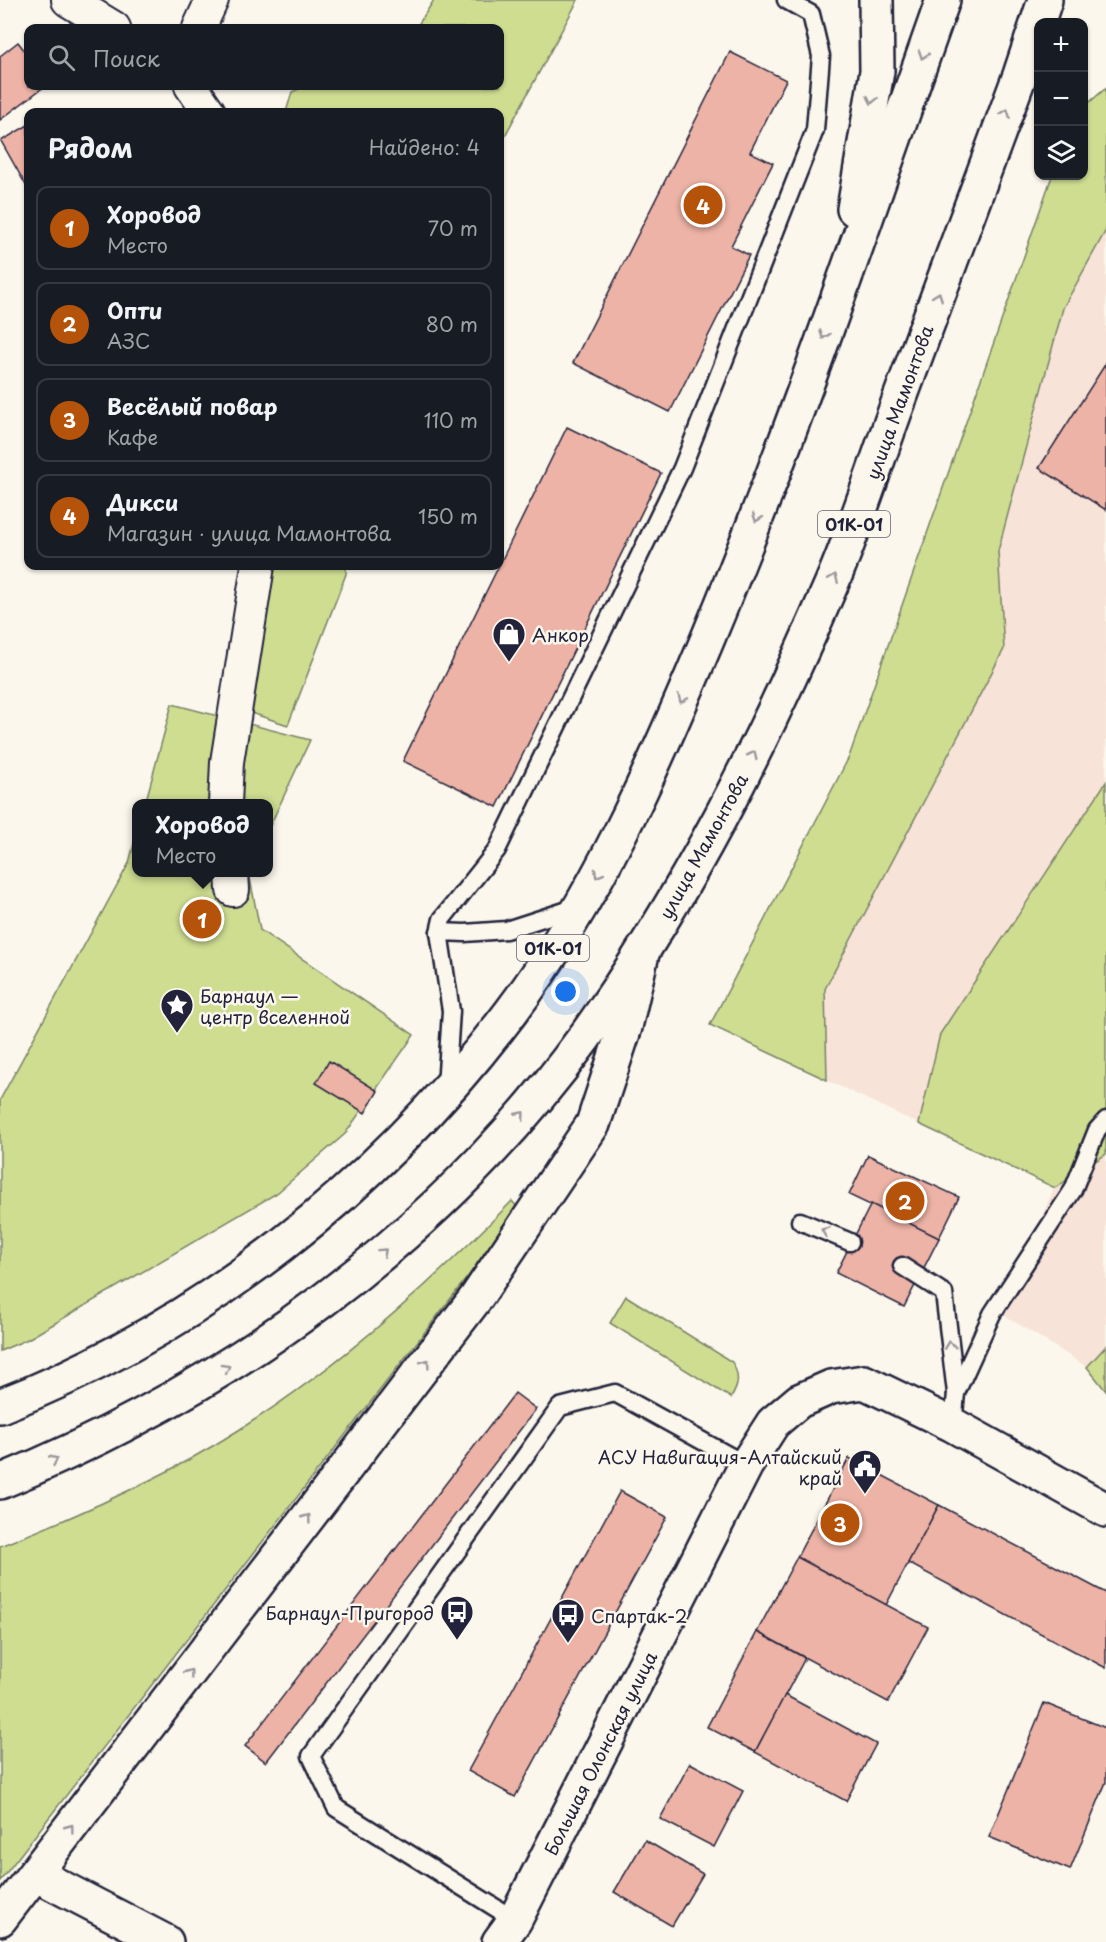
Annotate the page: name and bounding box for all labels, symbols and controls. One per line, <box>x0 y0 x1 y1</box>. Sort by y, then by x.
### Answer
map controls <box>1034 18 1088 180</box>
button: + <box>1034 18 1088 72</box>
search box <box>24 24 504 90</box>
icon: search <box>45 41 78 74</box>
text: Поиск <box>93 41 160 74</box>
one-way arrow <box>918 49 931 60</box>
button: − <box>1034 72 1088 126</box>
one-way arrow <box>866 95 879 105</box>
one-way arrow <box>999 109 1011 120</box>
button: layers <box>1034 126 1088 180</box>
text: Рядом <box>48 128 133 167</box>
text: Найдено: 4 <box>369 132 480 162</box>
pin: 4 <box>684 182 722 228</box>
text: Хоровод <box>107 197 201 230</box>
text: 1 <box>65 213 74 243</box>
text: 70 m <box>428 213 478 243</box>
text: Место <box>107 230 168 260</box>
one-way arrow <box>931 291 943 302</box>
text: Опти <box>107 293 163 326</box>
text: 2 <box>62 309 77 339</box>
text: 80 m <box>426 309 478 339</box>
street label: улица Мамонтова <box>859 320 940 483</box>
text: АЗС <box>107 326 150 356</box>
one-way arrow <box>818 329 831 340</box>
text: Весёлый повар <box>107 389 278 422</box>
text: 3 <box>63 405 76 435</box>
text: 110 m <box>424 405 478 435</box>
text: Кафе <box>107 422 158 452</box>
text: Дикси <box>107 485 178 518</box>
text: 4 <box>63 501 76 531</box>
text: 150 m <box>418 501 478 531</box>
road number: 01К-01 <box>818 511 890 537</box>
one-way arrow <box>752 512 764 523</box>
text: Магазин · улица Мамонтова <box>107 518 391 548</box>
one-way arrow <box>827 573 839 584</box>
shop icon: Анкор <box>491 616 527 663</box>
place label: Анкор <box>532 621 589 648</box>
one-way arrow <box>678 692 690 703</box>
one-way arrow <box>746 750 757 761</box>
street label: улица Мамонтова <box>652 768 755 924</box>
popup <box>132 799 273 877</box>
text: Хоровод <box>156 807 249 840</box>
text: Место <box>156 840 216 870</box>
one-way arrow <box>594 868 605 878</box>
pin: 1 <box>182 896 222 942</box>
road number: 01К-01 <box>517 935 589 961</box>
your location <box>551 977 580 1006</box>
place label: Барнаул — центр вселенной <box>200 982 350 1030</box>
place icon: Барнаул — центр вселенной <box>159 987 195 1034</box>
one-way arrow <box>514 1111 525 1122</box>
pin: 2 <box>886 1178 924 1224</box>
one-way arrow <box>820 1226 831 1238</box>
one-way arrow <box>376 1248 386 1259</box>
one-way arrow <box>945 1341 957 1350</box>
one-way arrow <box>418 1359 429 1370</box>
one-way arrow <box>220 1364 230 1375</box>
place label: АСУ Навигация-Алтайский край <box>598 1443 842 1491</box>
public building icon: АСУ Навигация-Алтайский край <box>847 1448 883 1495</box>
one-way arrow <box>47 1455 58 1467</box>
pin: 3 <box>820 1500 860 1546</box>
one-way arrow <box>300 1514 311 1525</box>
bus stop icon: Барнаул-Пригород <box>439 1594 475 1641</box>
bus stop icon: Спартак-2 <box>550 1597 586 1644</box>
place label: Барнаул-Пригород <box>266 1599 434 1626</box>
place label: Спартак-2 <box>591 1602 688 1629</box>
street label: Большая Олонская улица <box>537 1646 664 1860</box>
one-way arrow <box>182 1669 193 1680</box>
one-way arrow <box>63 1824 74 1835</box>

